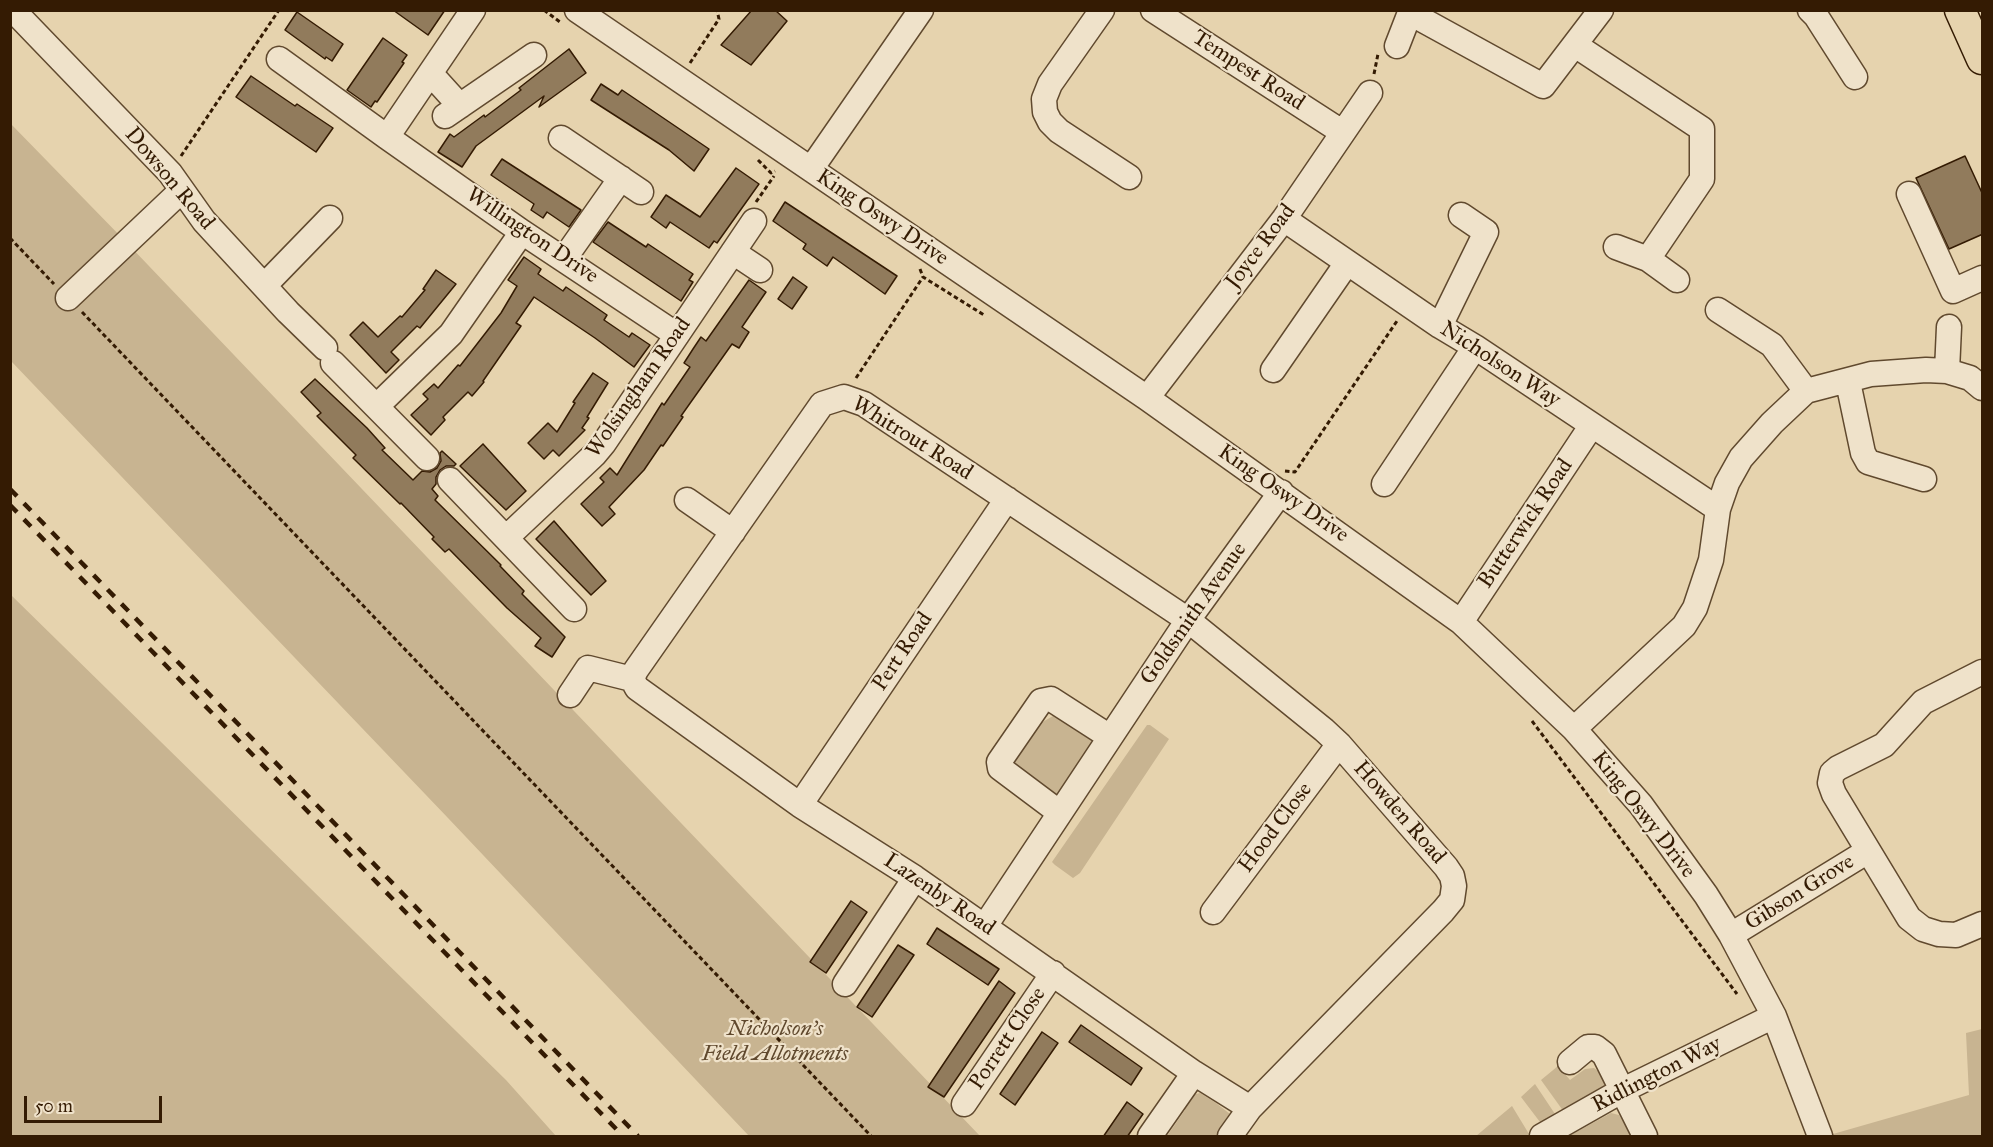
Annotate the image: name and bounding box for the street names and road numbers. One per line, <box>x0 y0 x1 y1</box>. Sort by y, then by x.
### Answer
street label: Tempest Road <box>1187 25 1309 117</box>
street label: Dowson Road <box>118 122 220 236</box>
street label: King Oswy Drive <box>811 164 953 272</box>
street label: Willington Drive <box>461 182 603 290</box>
street label: Joyce Road <box>1220 199 1302 295</box>
street label: Wolsingham Road <box>581 313 697 463</box>
street label: Nicholson Way <box>1435 316 1565 414</box>
street label: Whitrout Road <box>847 391 977 487</box>
street label: King Oswy Drive <box>1212 439 1354 549</box>
street label: Butterwick Road <box>1473 454 1579 594</box>
street label: Goldsmith Avenue <box>1135 538 1253 690</box>
street label: Pert Road <box>867 608 939 696</box>
street label: King Oswy Drive <box>1585 746 1701 884</box>
street label: Howden Road <box>1347 756 1451 870</box>
street label: Hood Close <box>1233 778 1319 878</box>
street label: Lazenby Road <box>878 848 1000 942</box>
street label: Gibson Grove <box>1741 849 1859 937</box>
street label: Porrett Close <box>964 983 1052 1095</box>
street label: Ridlington Way <box>1588 1031 1726 1119</box>

